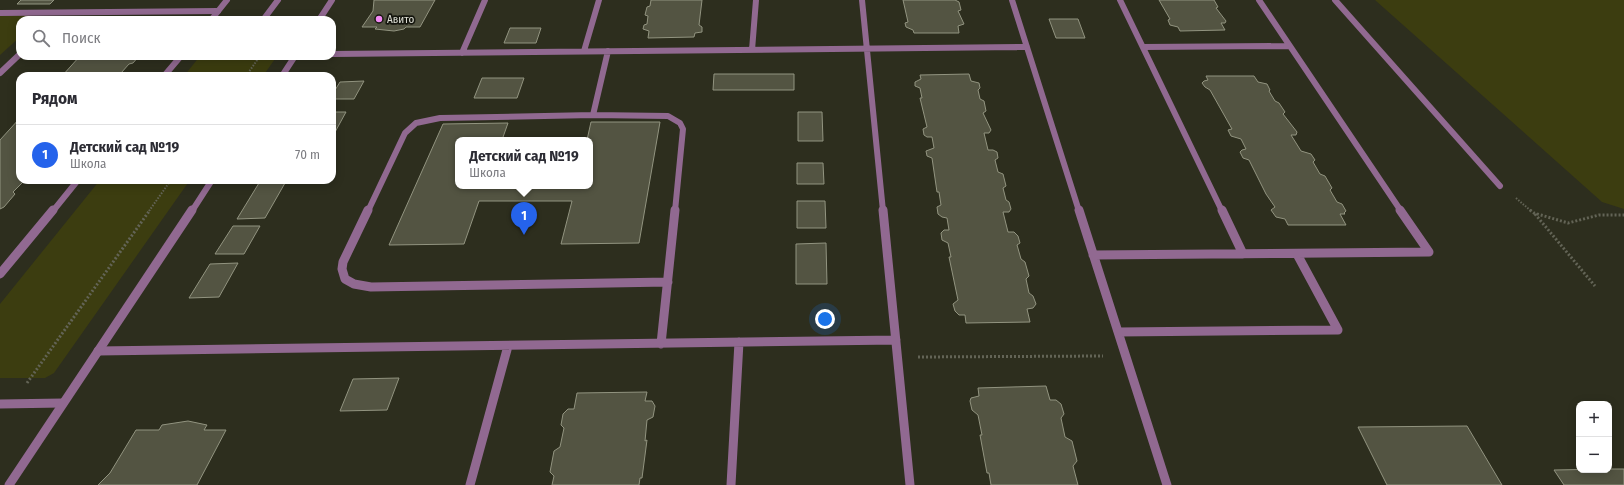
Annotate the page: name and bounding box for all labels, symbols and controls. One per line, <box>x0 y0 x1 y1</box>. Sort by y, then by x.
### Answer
place label: Авито <box>387 13 414 26</box>
marker: Авито <box>374 14 384 24</box>
search box <box>16 16 336 60</box>
icon: search <box>30 27 52 49</box>
text: Поиск <box>62 29 100 47</box>
text: Рядом <box>32 88 77 109</box>
popup <box>455 137 593 189</box>
text: Детский сад №19 <box>70 138 179 156</box>
text: 1 <box>42 147 48 162</box>
text: 70 m <box>295 147 320 162</box>
text: Детский сад №19 <box>469 147 579 165</box>
text: Школа <box>70 156 106 171</box>
text: Школа <box>469 165 506 180</box>
pin: 1 <box>511 202 537 235</box>
your location <box>815 309 835 329</box>
map controls <box>1576 401 1612 473</box>
button: + <box>1576 401 1612 437</box>
button: − <box>1576 437 1612 473</box>

